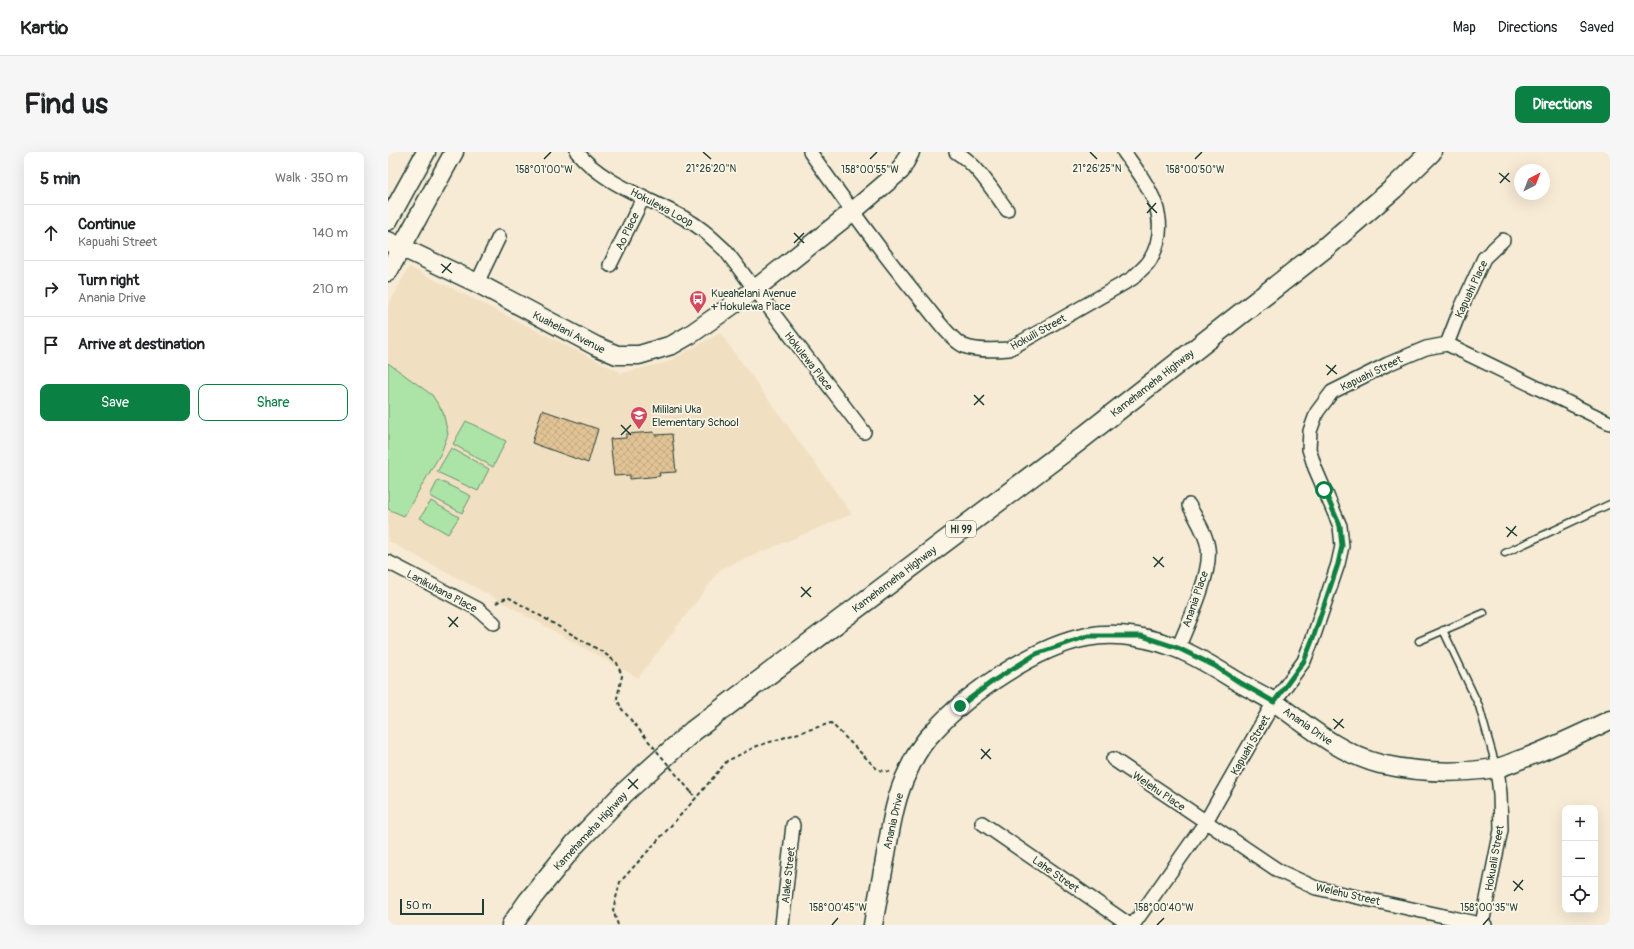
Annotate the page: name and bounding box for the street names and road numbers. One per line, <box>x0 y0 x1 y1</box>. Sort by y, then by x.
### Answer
street label: Hokulewa Loop <box>628 185 695 229</box>
street label: Ao Place <box>613 210 642 252</box>
street label: Kapuahi Place <box>1452 258 1491 320</box>
street label: Kuahelani Avenue <box>530 309 608 357</box>
street label: Hokuili Street <box>1008 312 1069 353</box>
street label: Hokulewa Place <box>782 329 836 394</box>
street label: Kamehameha Highway <box>1108 347 1197 420</box>
street label: Kapuahi Street <box>1338 353 1405 394</box>
road number: HI 99 <box>946 521 976 537</box>
street label: Kamehameha Highway <box>850 543 939 615</box>
street label: Lanikuhana Place <box>404 567 480 616</box>
street label: Anania Place <box>1180 569 1211 629</box>
street label: Anania Drive <box>1281 705 1335 749</box>
street label: Kapuahi Street <box>1228 712 1273 778</box>
street label: Welehu Place <box>1130 769 1188 814</box>
street label: Kamehameha Highway <box>551 789 630 873</box>
street label: Anania Drive <box>881 791 906 851</box>
street label: Hokualii Street <box>1482 823 1507 892</box>
street label: Alake Street <box>779 845 798 904</box>
street label: Lahe Street <box>1030 854 1082 896</box>
street label: Welehu Street <box>1314 881 1382 908</box>

